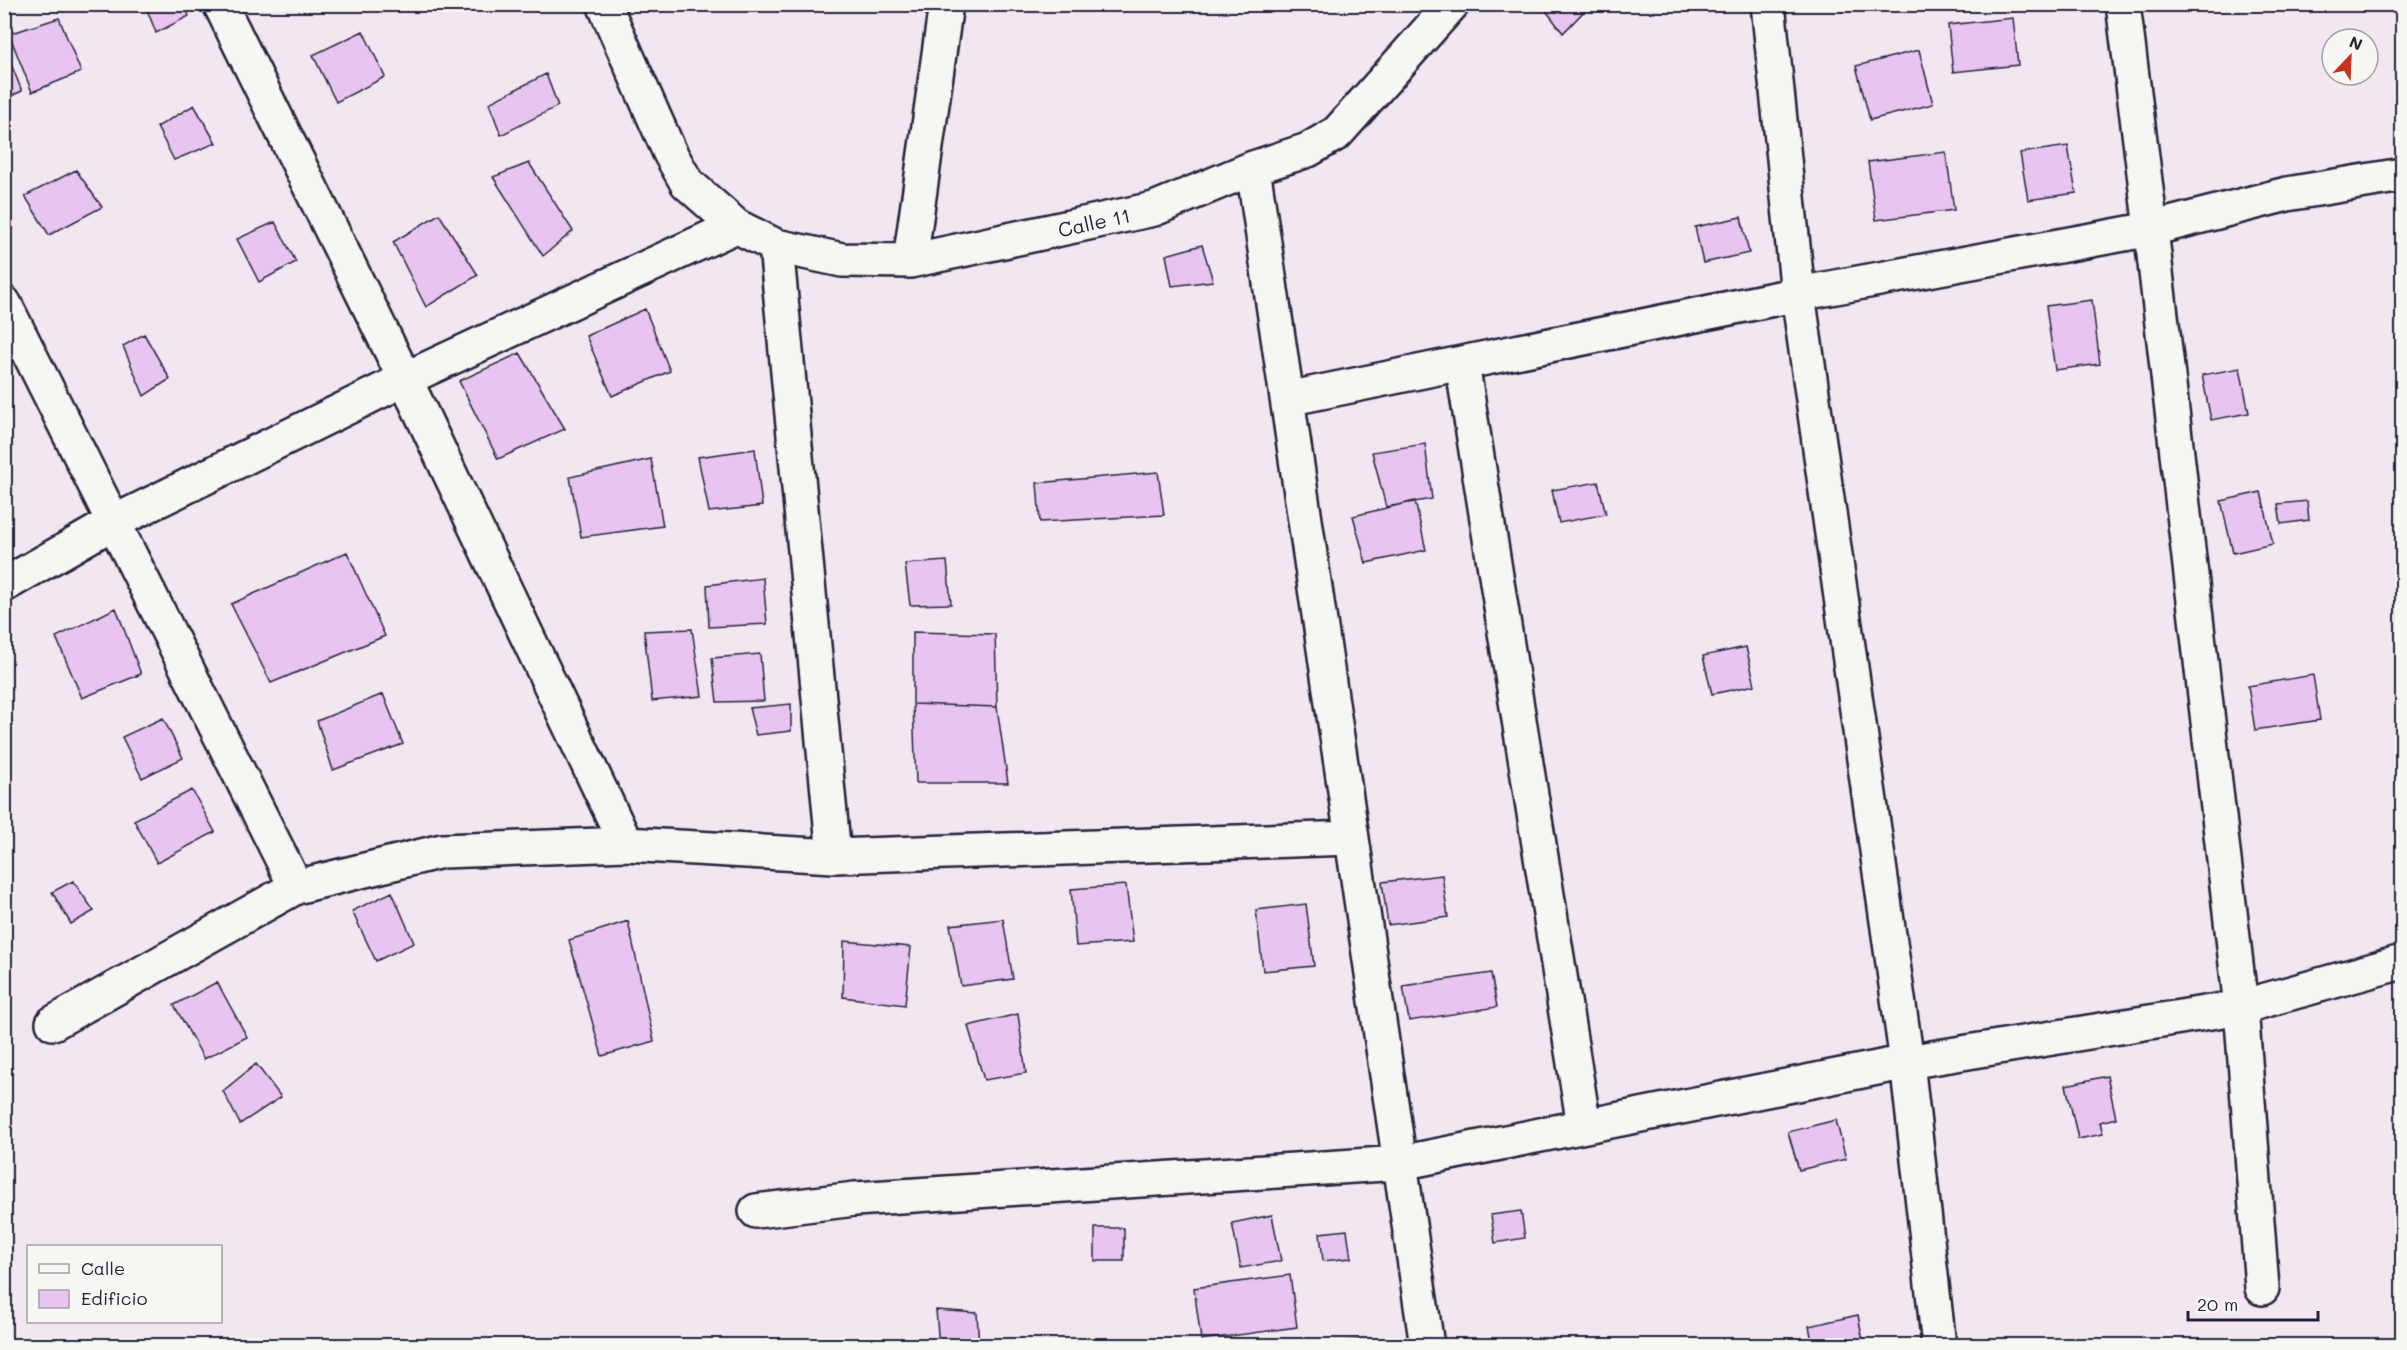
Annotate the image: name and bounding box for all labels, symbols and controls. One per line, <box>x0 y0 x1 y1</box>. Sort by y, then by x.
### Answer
north arrow <box>2320 27 2380 87</box>
text: N <box>2346 31 2366 55</box>
street label: Calle 11 <box>1055 202 1133 242</box>
legend <box>27 1245 222 1323</box>
text: Calle <box>81 1256 125 1280</box>
scale bar <box>2188 1284 2318 1322</box>
text: Edificio <box>81 1286 148 1310</box>
text: 20 m <box>2197 1292 2238 1316</box>

